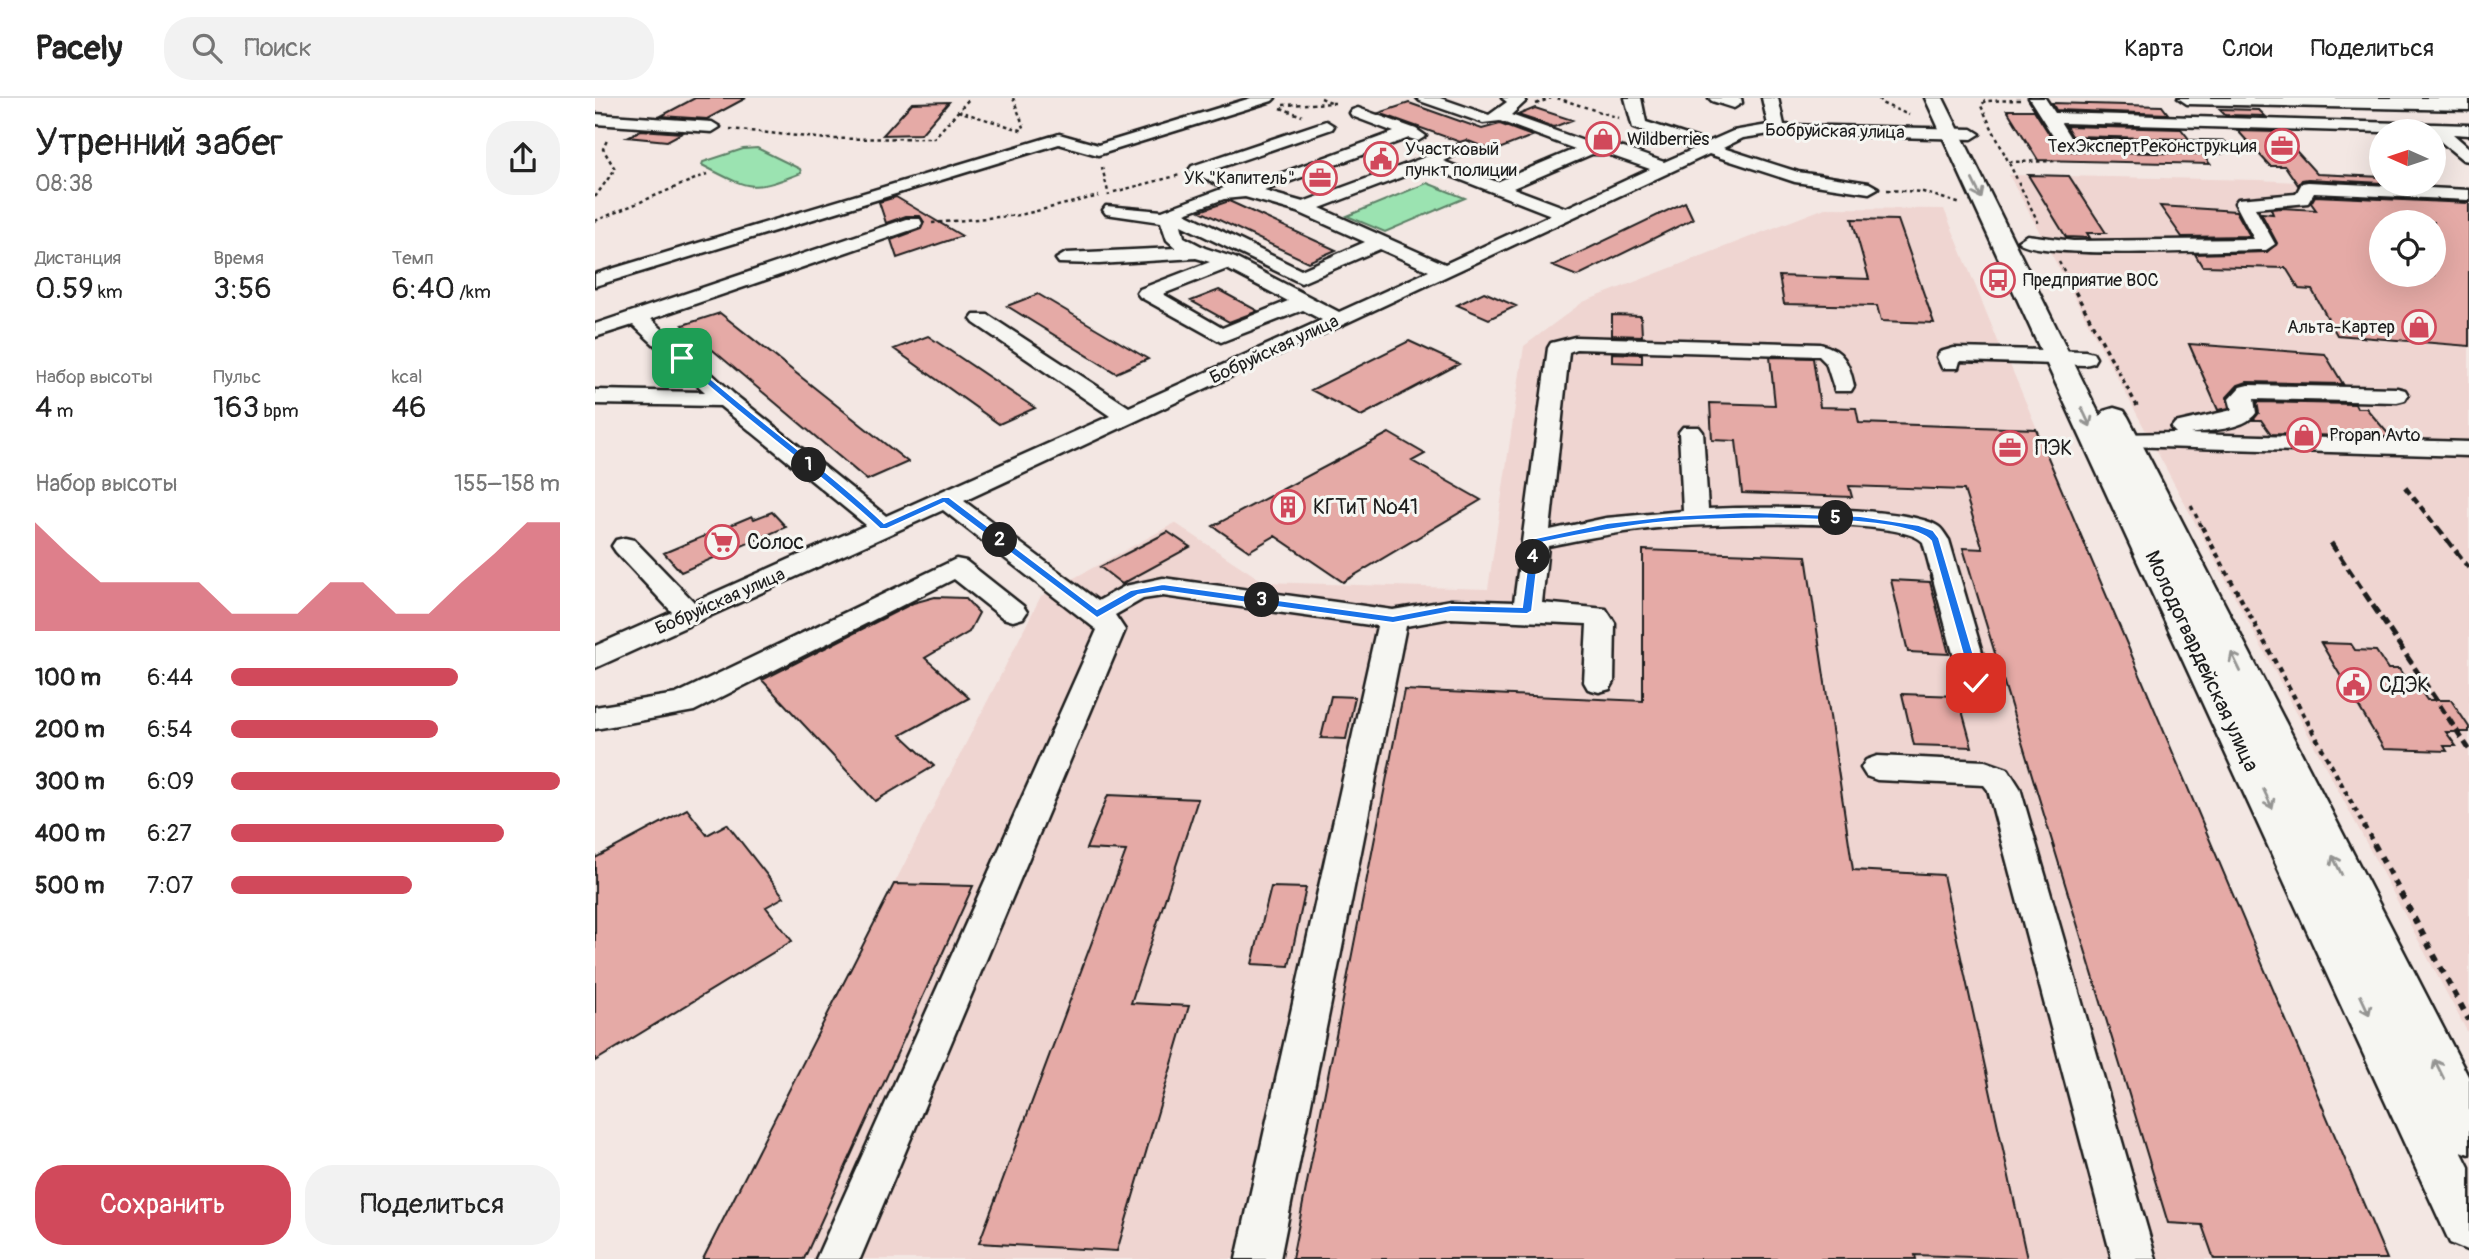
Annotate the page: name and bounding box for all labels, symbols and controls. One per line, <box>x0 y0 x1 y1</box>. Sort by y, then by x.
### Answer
search box <box>164 17 654 80</box>
text: Pacely <box>35 28 122 69</box>
icon: search <box>188 29 226 67</box>
text: Поиск <box>244 32 312 64</box>
text: Карта <box>2124 34 2184 63</box>
text: Слои <box>2222 34 2273 63</box>
text: Поделиться <box>2311 34 2434 63</box>
text: Утренний забег <box>35 119 283 167</box>
street label: Бобруйская улица <box>1765 119 1905 144</box>
north arrow <box>2369 119 2447 196</box>
map controls <box>2369 119 2446 287</box>
shop icon: Wildberries <box>1584 120 1622 158</box>
button: share <box>486 121 560 195</box>
office icon: ТехЭкспертРеконструкция <box>2263 127 2301 165</box>
place label: Wildberries <box>1627 128 1709 151</box>
place label: ТехЭкспертРеконструкция <box>2048 135 2257 158</box>
place label: Участковый пункт полиции <box>1405 138 1517 182</box>
public building icon: Участковый пункт полиции <box>1362 140 1400 178</box>
office icon: УК "Капитель" <box>1301 159 1339 197</box>
place label: УК "Капитель" <box>1184 167 1295 190</box>
text: 08:38 <box>35 169 93 198</box>
one-way arrow <box>1971 178 1985 199</box>
button: locate <box>2369 210 2446 287</box>
text: Дистанция <box>35 246 121 270</box>
text: Время <box>213 246 264 270</box>
text: Темп <box>392 246 434 270</box>
bus stop icon: Предприятие ВОС <box>1979 261 2017 299</box>
place label: Предприятие ВОС <box>2023 269 2159 292</box>
text: 0.59 <box>35 270 94 307</box>
text: 3:56 <box>213 270 272 307</box>
text: 6:40 <box>392 270 455 307</box>
text: km <box>94 280 123 304</box>
text: /km <box>455 280 491 304</box>
shop icon: Альта-Картер <box>2400 308 2438 346</box>
street label: Бобруйская улица <box>1206 310 1342 389</box>
place label: Альта-Картер <box>2287 316 2395 339</box>
pin <box>652 328 712 388</box>
icon: arrive <box>663 339 701 377</box>
text: Набор высоты <box>35 365 153 389</box>
text: Пульс <box>213 365 261 389</box>
text: kcal <box>392 365 423 389</box>
text: 4 <box>35 389 52 426</box>
text: 163 <box>213 389 259 426</box>
text: 46 <box>392 389 427 426</box>
text: m <box>52 399 73 423</box>
text: bpm <box>259 399 299 423</box>
one-way arrow <box>2080 406 2093 427</box>
shop icon: Propan Avto <box>2285 416 2323 454</box>
place label: Propan Avto <box>2329 424 2421 447</box>
office icon: ПЭК <box>1991 429 2029 467</box>
place label: ПЭК <box>2035 435 2072 462</box>
pin: 1 <box>791 448 827 482</box>
text: 1 <box>805 452 812 476</box>
text: Набор высоты <box>35 469 177 498</box>
text: 155–158 m <box>454 469 560 498</box>
building icon: КГТиТ №41 <box>1269 488 1307 526</box>
place label: КГТиТ №41 <box>1313 494 1418 521</box>
pin: 5 <box>1819 500 1853 536</box>
text: 5 <box>1830 505 1841 529</box>
pin: 2 <box>983 522 1017 558</box>
supermarket icon: Солос <box>703 523 741 561</box>
text: 2 <box>994 527 1005 551</box>
place label: Солос <box>747 529 804 556</box>
pin: 4 <box>1515 540 1551 574</box>
text: 4 <box>1527 544 1538 568</box>
street label: Молодогвардейская улица <box>2138 546 2265 776</box>
street label: Бобруйская улица <box>652 563 789 640</box>
pin: 3 <box>1245 582 1279 618</box>
text: 3 <box>1256 587 1267 611</box>
one-way arrow <box>2228 652 2242 673</box>
pin <box>1946 653 2006 713</box>
text: 100 m <box>35 663 101 692</box>
text: 6:44 <box>147 663 193 692</box>
icon: check <box>1957 664 1995 702</box>
public building icon: СДЭК <box>2335 666 2373 704</box>
place label: СДЭК <box>2379 672 2429 699</box>
text: 200 m <box>35 715 105 744</box>
text: 6:54 <box>147 715 192 744</box>
text: 300 m <box>35 767 105 796</box>
text: 6:09 <box>147 767 194 796</box>
one-way arrow <box>2261 788 2275 809</box>
text: 400 m <box>35 819 105 848</box>
text: 6:27 <box>147 819 192 848</box>
one-way arrow <box>2330 855 2344 876</box>
text: 500 m <box>35 871 104 900</box>
text: 7:07 <box>147 871 193 900</box>
one-way arrow <box>2359 994 2372 1015</box>
one-way arrow <box>2431 1059 2445 1080</box>
button: Сохранить <box>35 1165 291 1245</box>
button: Поделиться <box>305 1165 560 1245</box>

